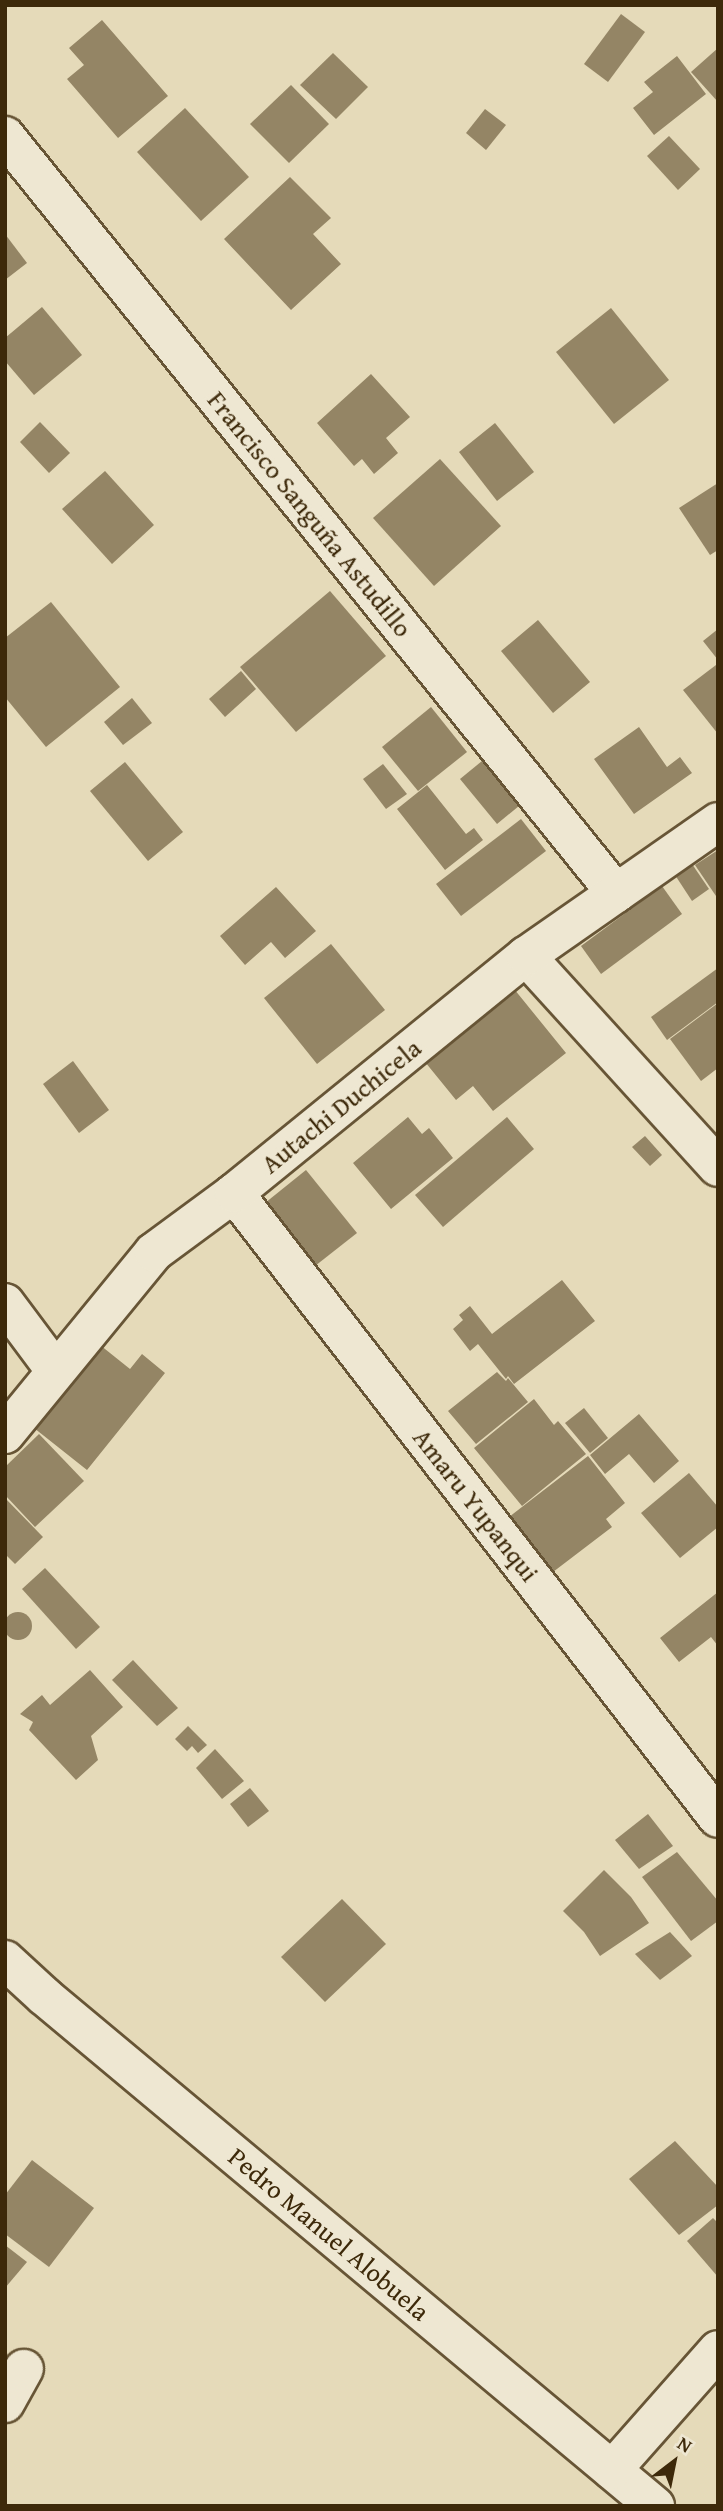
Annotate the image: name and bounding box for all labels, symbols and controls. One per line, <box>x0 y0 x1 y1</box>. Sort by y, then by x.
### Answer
street label: Francisco Sanguña Astudillo <box>201 385 419 643</box>
street label: Autachi Duchicela <box>255 1032 427 1180</box>
street label: Amaru Yupanqui <box>407 1422 545 1588</box>
street label: Pedro Manuel Alobuela <box>222 2141 436 2327</box>
north arrow <box>639 2427 709 2497</box>
text: N <box>672 2429 698 2459</box>

